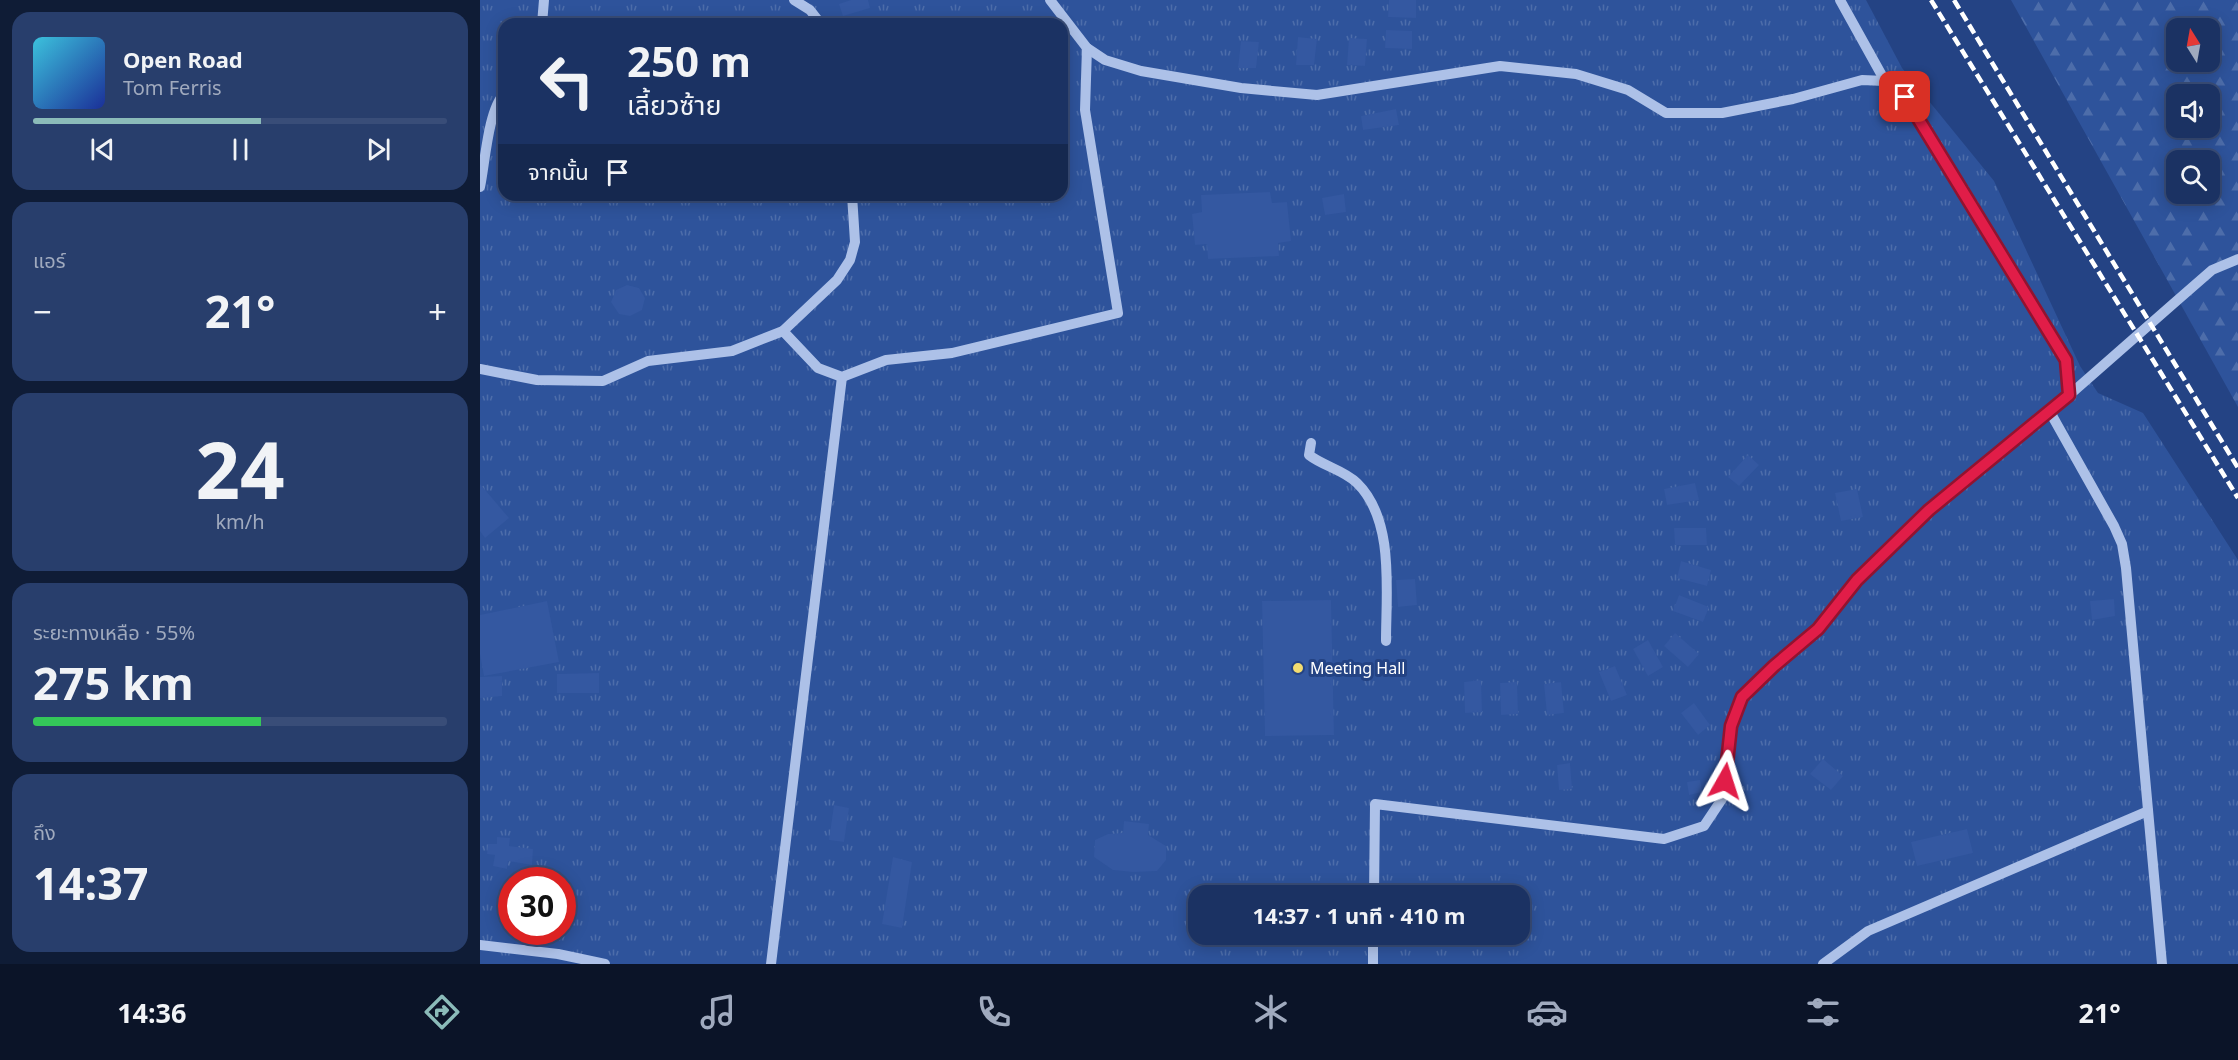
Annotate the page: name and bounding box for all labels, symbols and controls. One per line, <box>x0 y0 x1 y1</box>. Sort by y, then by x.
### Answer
north arrow <box>2166 18 2220 72</box>
map controls <box>2166 18 2220 204</box>
text: 250 m <box>627 32 751 89</box>
icon: left <box>528 42 606 120</box>
text: Open Road <box>123 44 243 74</box>
pin <box>1879 71 1930 122</box>
text: Tom Ferris <box>123 74 222 101</box>
icon: arrive <box>1888 80 1921 113</box>
button: sound <box>2166 84 2220 138</box>
text: เลี้ยวซ้าย <box>627 86 721 123</box>
icon: previous <box>86 133 119 166</box>
icon: pause <box>224 133 257 166</box>
icon: next <box>362 133 395 166</box>
button: search <box>2166 150 2220 204</box>
text: จากนั้น <box>528 156 589 186</box>
icon: arrive <box>601 156 634 189</box>
text: แอร์ <box>33 247 65 274</box>
text: 21° <box>205 280 275 341</box>
text: − <box>33 289 52 334</box>
text: + <box>428 289 447 334</box>
text: 24 <box>195 416 285 522</box>
text: km/h <box>215 508 265 535</box>
text: ระยะทางเหลือ · 55% <box>33 619 195 646</box>
text: 275 km <box>33 652 194 713</box>
place label: Meeting Hall <box>1310 657 1405 679</box>
marker: Meeting Hall <box>1291 661 1305 675</box>
position arrow <box>1693 749 1757 813</box>
text: ถึง <box>33 819 56 846</box>
text: 14:37 <box>33 852 149 913</box>
speed limit sign: 30 <box>498 867 576 945</box>
text: 14:37 · 1 นาที · 410 m <box>1253 900 1465 930</box>
icon: directions <box>421 991 463 1033</box>
icon: music <box>697 991 739 1033</box>
icon: phone <box>973 991 1015 1033</box>
icon: climate <box>1250 991 1292 1033</box>
icon: car <box>1526 991 1568 1033</box>
icon: filters <box>1802 991 1844 1033</box>
text: 14:36 <box>117 994 187 1031</box>
text: 21° <box>2078 994 2121 1031</box>

